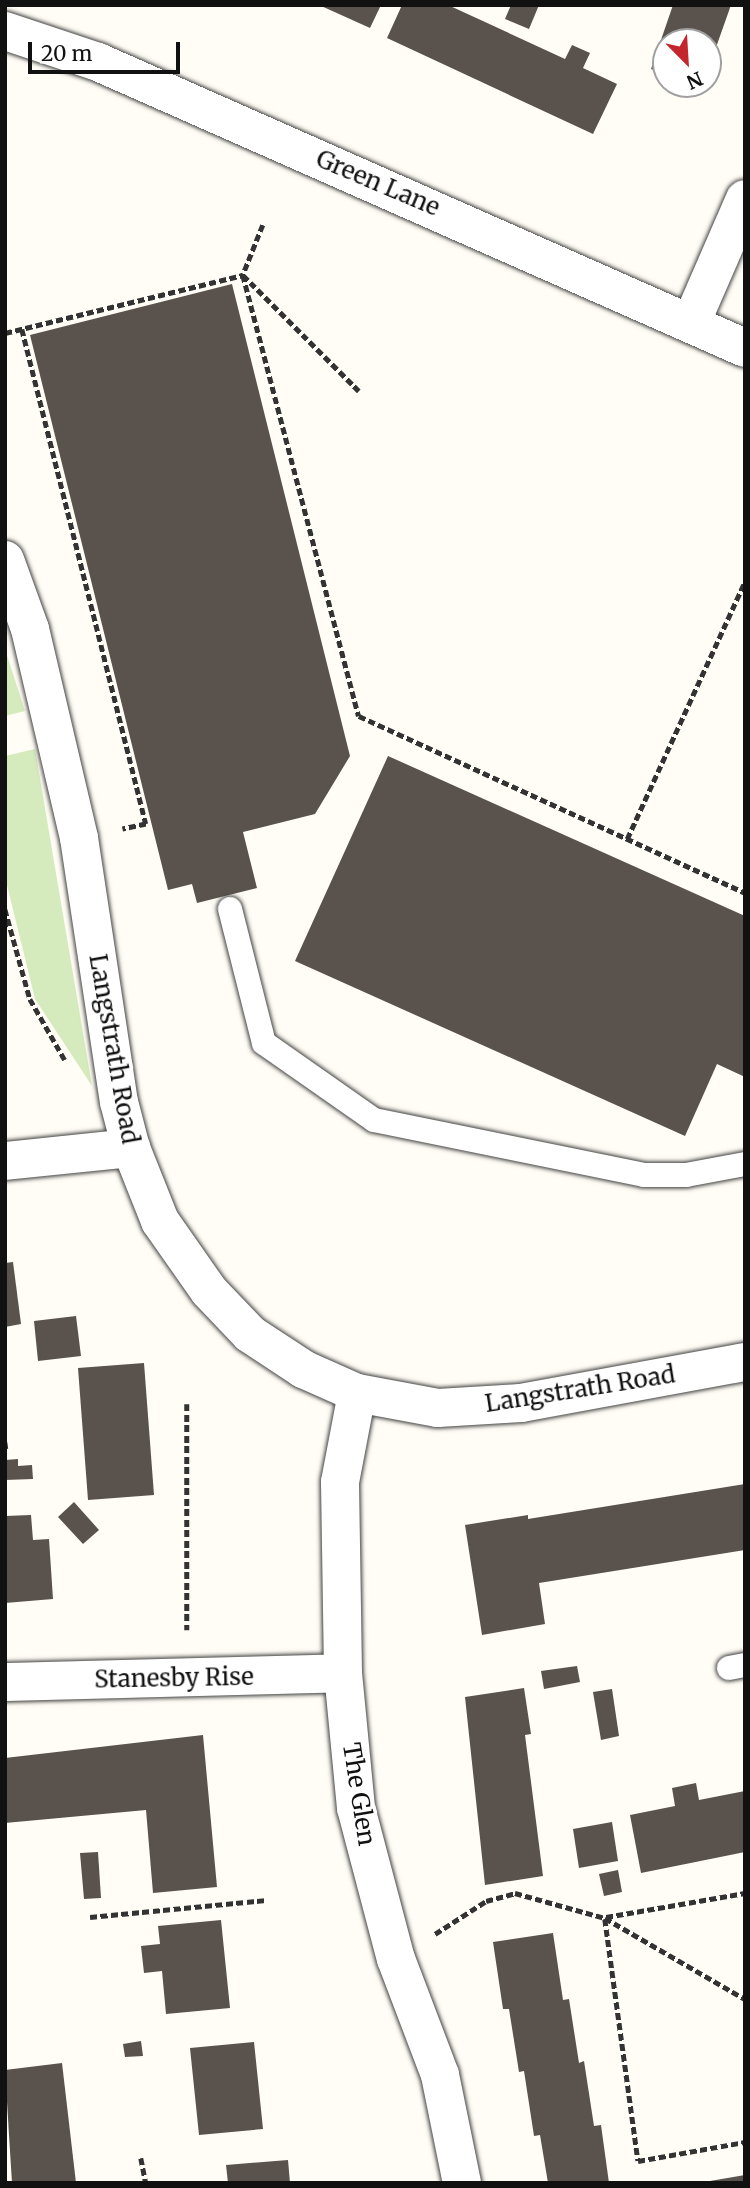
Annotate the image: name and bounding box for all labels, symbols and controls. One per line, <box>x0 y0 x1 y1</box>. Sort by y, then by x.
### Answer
scale bar <box>32 28 184 72</box>
north arrow <box>652 28 722 98</box>
text: 20 m <box>41 40 92 67</box>
text: N <box>683 66 706 94</box>
street label: Green Lane <box>312 144 444 222</box>
street label: Langstrath Road <box>83 952 145 1146</box>
street label: Langstrath Road <box>483 1360 677 1418</box>
street label: Stanesby Rise <box>94 1662 254 1694</box>
street label: The Glen <box>337 1740 381 1848</box>

